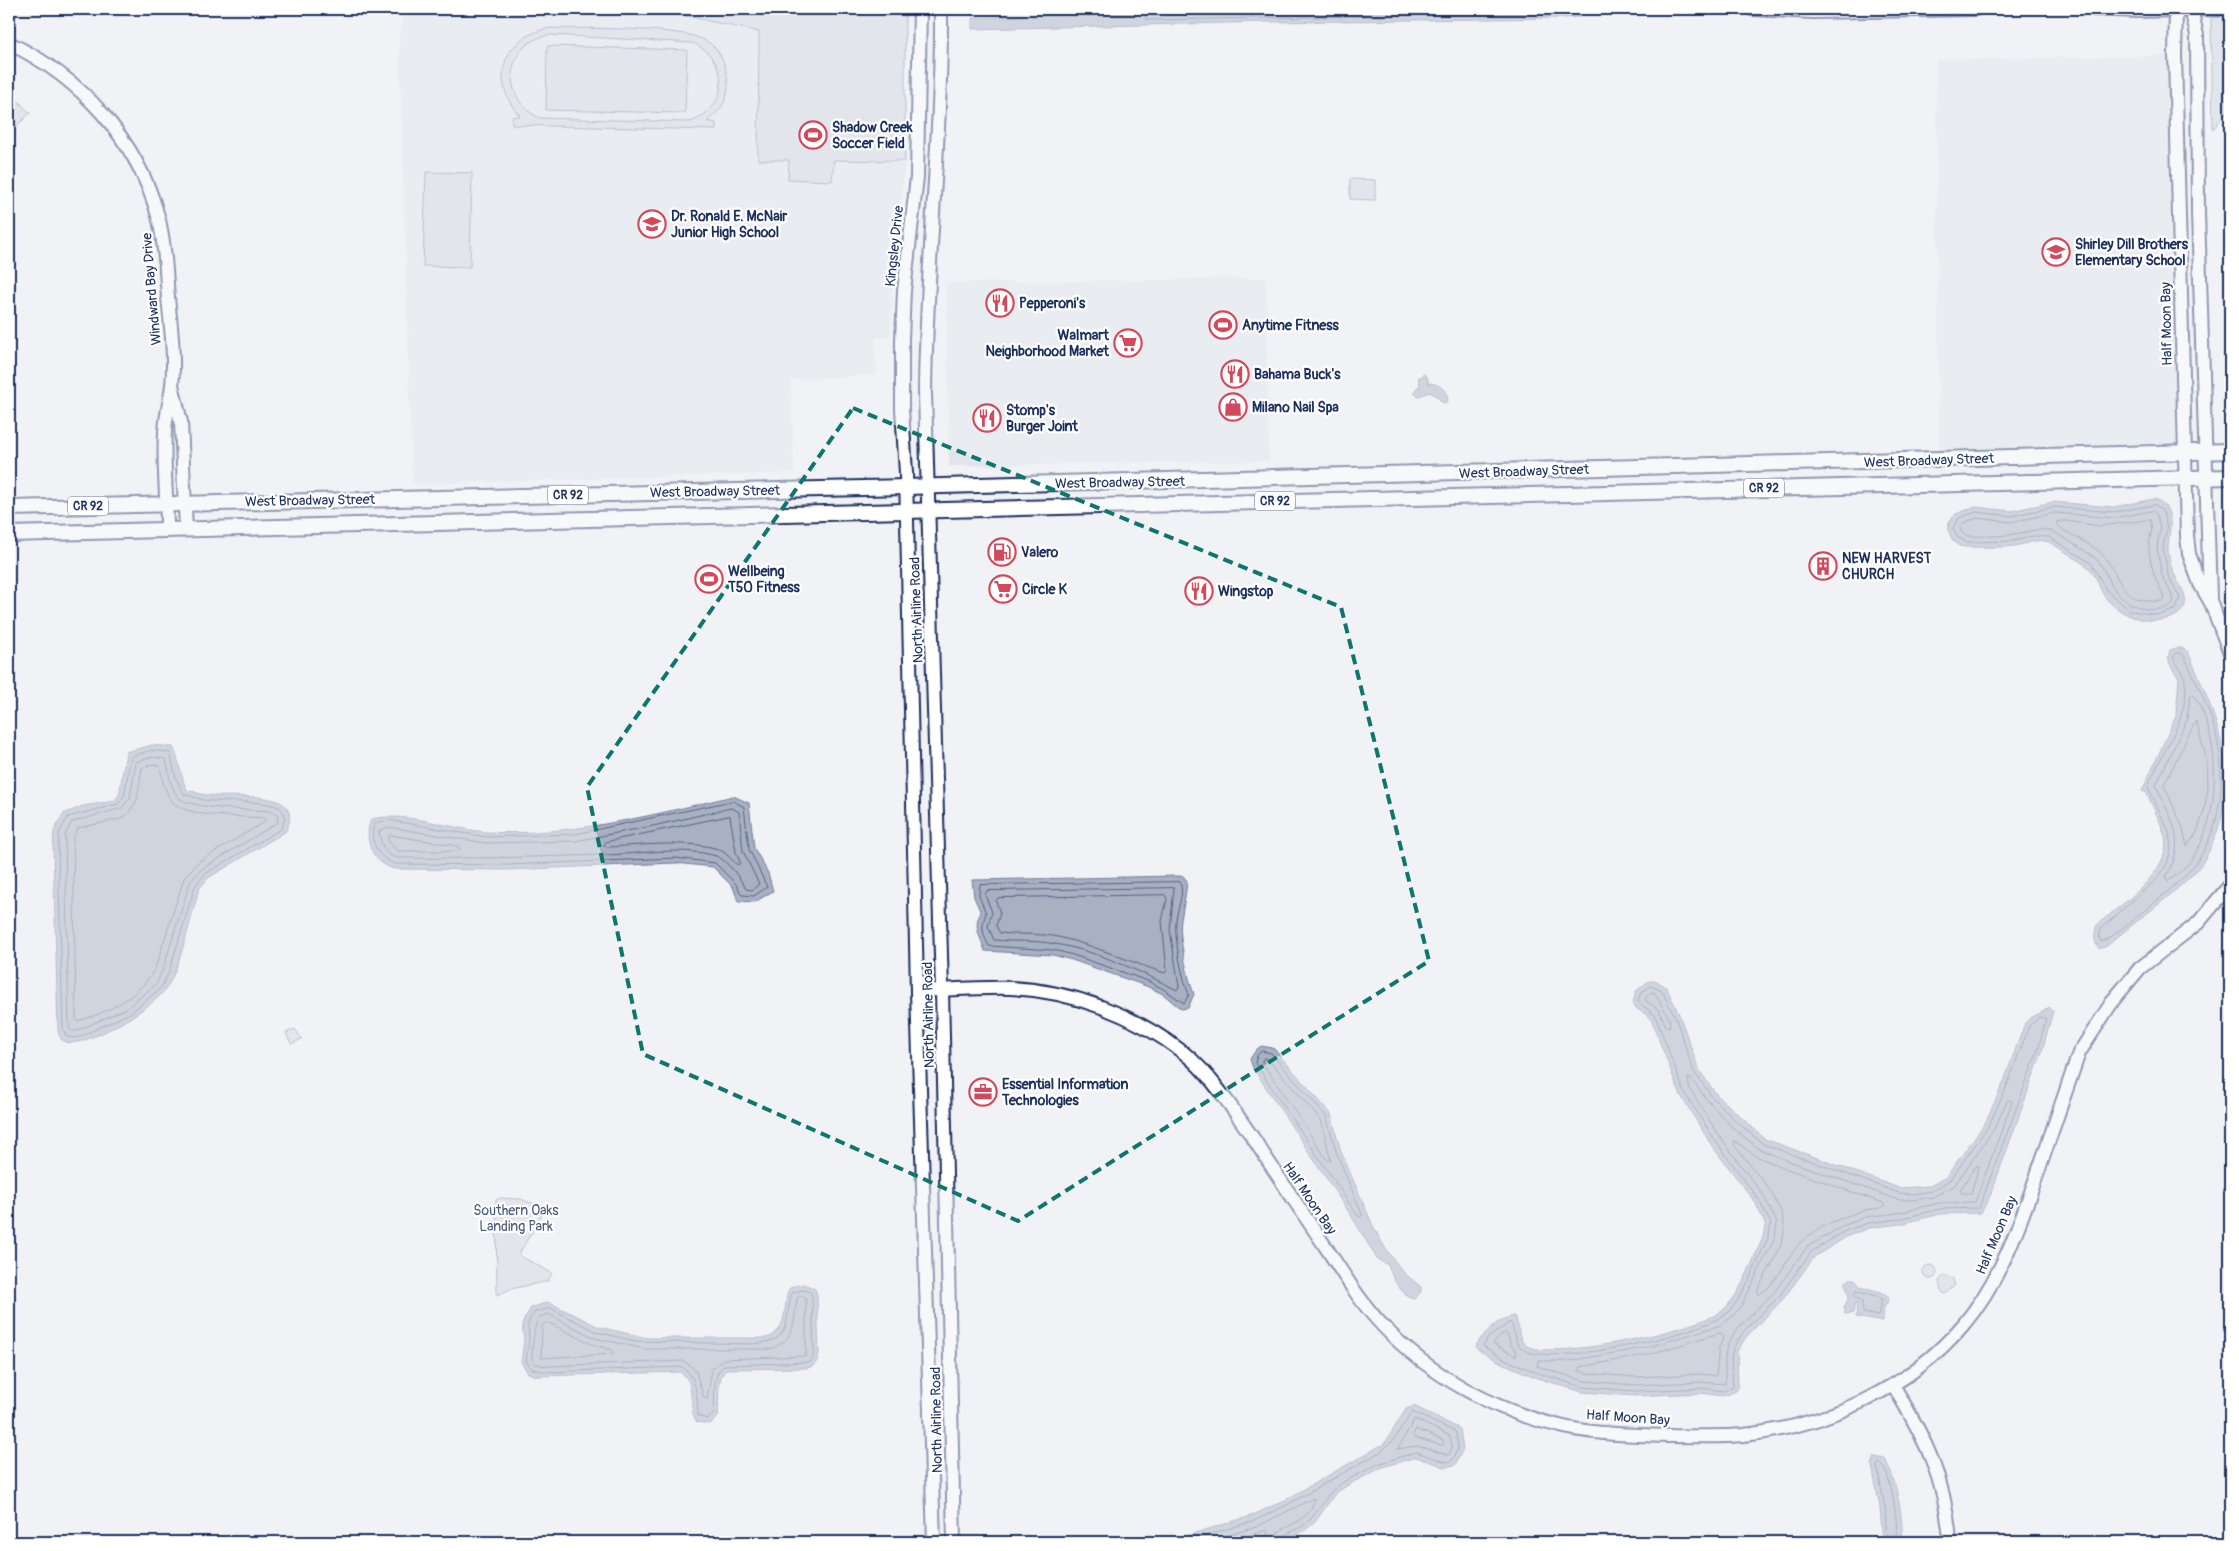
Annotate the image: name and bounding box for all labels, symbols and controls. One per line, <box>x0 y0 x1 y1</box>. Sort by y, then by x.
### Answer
place label: Shadow Creek Soccer Field <box>832 119 913 152</box>
sports icon: Shadow Creek Soccer Field <box>798 120 828 150</box>
street label: Kingsley Drive <box>882 205 907 287</box>
place label: Dr. Ronald E. McNair Junior High School <box>671 208 788 241</box>
school or university icon: Dr. Ronald E. McNair Junior High School <box>637 209 667 239</box>
street label: Windward Bay Drive <box>138 232 165 346</box>
place label: Shirley Dill Brothers Elementary School <box>2075 236 2189 269</box>
school or university icon: Shirley Dill Brothers Elementary School <box>2041 237 2071 267</box>
street label: Half Moon Bay <box>2157 282 2176 366</box>
restaurant icon: Pepperoni's <box>985 288 1015 318</box>
place label: Pepperoni's <box>1019 295 1086 312</box>
sports icon: Anytime Fitness <box>1208 310 1238 340</box>
place label: Anytime Fitness <box>1242 317 1340 334</box>
place label: Walmart Neighborhood Market <box>986 327 1109 360</box>
supermarket icon: Walmart Neighborhood Market <box>1113 328 1143 358</box>
restaurant icon: Bahama Buck's <box>1220 359 1250 389</box>
place label: Bahama Buck's <box>1254 366 1341 383</box>
shop icon: Milano Nail Spa <box>1218 392 1248 422</box>
place label: Milano Nail Spa <box>1252 399 1339 416</box>
place label: Stomp's Burger Joint <box>1006 402 1078 435</box>
restaurant icon: Stomp's Burger Joint <box>972 403 1002 433</box>
street label: West Broadway Street <box>1864 450 1995 471</box>
street label: West Broadway Street <box>1459 461 1590 482</box>
street label: West Broadway Street <box>1055 473 1186 492</box>
road number: CR 92 <box>1744 478 1784 498</box>
street label: West Broadway Street <box>650 482 781 501</box>
road number: CR 92 <box>548 486 588 504</box>
street label: West Broadway Street <box>245 491 376 510</box>
road number: CR 92 <box>1255 492 1295 511</box>
road number: CR 92 <box>68 496 108 516</box>
fuel station icon: Valero <box>987 537 1017 567</box>
place label: Valero <box>1021 544 1059 561</box>
place label: NEW HARVEST CHURCH <box>1842 550 1932 583</box>
building icon: NEW HARVEST CHURCH <box>1808 551 1838 581</box>
street label: North Airline Road <box>906 556 927 663</box>
place label: Wellbeing T50 Fitness <box>727 563 801 596</box>
sports icon: Wellbeing T50 Fitness <box>694 564 724 594</box>
supermarket icon: Circle K <box>988 574 1018 604</box>
restaurant icon: Wingstop <box>1184 576 1214 606</box>
place label: Circle K <box>1022 581 1068 598</box>
place label: Wingstop <box>1218 583 1274 600</box>
street label: North Airline Road <box>919 962 938 1068</box>
place label: Essential Information Technologies <box>1001 1076 1128 1109</box>
office icon: Essential Information Technologies <box>968 1077 998 1107</box>
street label: Half Moon Bay <box>1279 1159 1340 1238</box>
street label: Half Moon Bay <box>1972 1193 2021 1277</box>
park label: Southern Oaks Landing Park <box>473 1202 559 1235</box>
street label: North Airline Road <box>927 1367 946 1473</box>
street label: Half Moon Bay <box>1586 1406 1670 1429</box>

